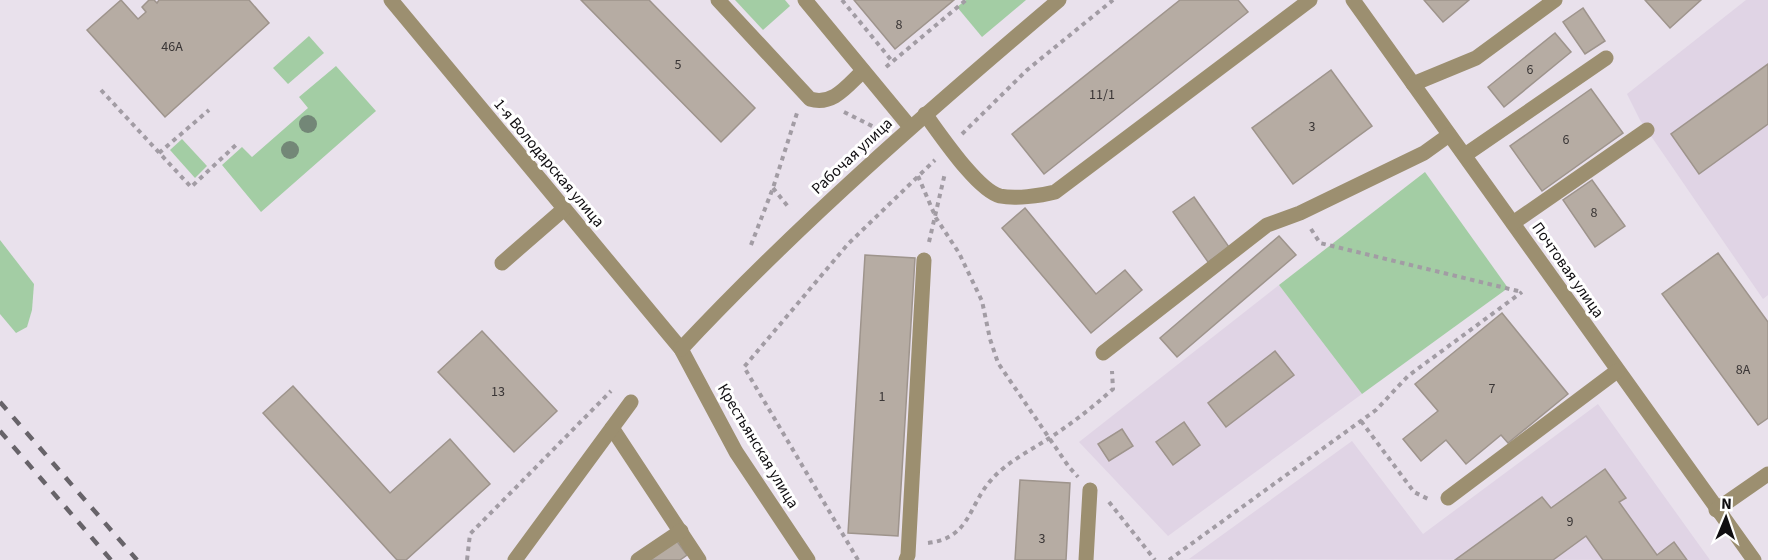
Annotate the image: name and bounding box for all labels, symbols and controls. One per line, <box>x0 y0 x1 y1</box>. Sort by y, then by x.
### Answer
house number: 8 <box>896 15 903 35</box>
house number: 46А <box>161 37 183 57</box>
house number: 5 <box>675 55 682 75</box>
house number: 6 <box>1527 60 1534 80</box>
house number: 11/1 <box>1089 85 1115 105</box>
street label: 1-я Володарская улица <box>489 94 609 232</box>
street label: Рабочая улица <box>807 113 897 199</box>
house number: 3 <box>1309 117 1316 137</box>
house number: 6 <box>1563 130 1570 150</box>
house number: 8 <box>1591 203 1598 223</box>
street label: Почтовая улица <box>1527 218 1609 322</box>
house number: 8А <box>1736 360 1751 380</box>
street label: Крестьянская улица <box>712 379 804 513</box>
house number: 7 <box>1489 379 1496 399</box>
house number: 13 <box>491 382 505 402</box>
house number: 1 <box>879 387 886 407</box>
north arrow <box>1696 488 1756 548</box>
text: N <box>1721 493 1732 515</box>
house number: 9 <box>1567 512 1574 532</box>
house number: 3 <box>1039 529 1046 549</box>

